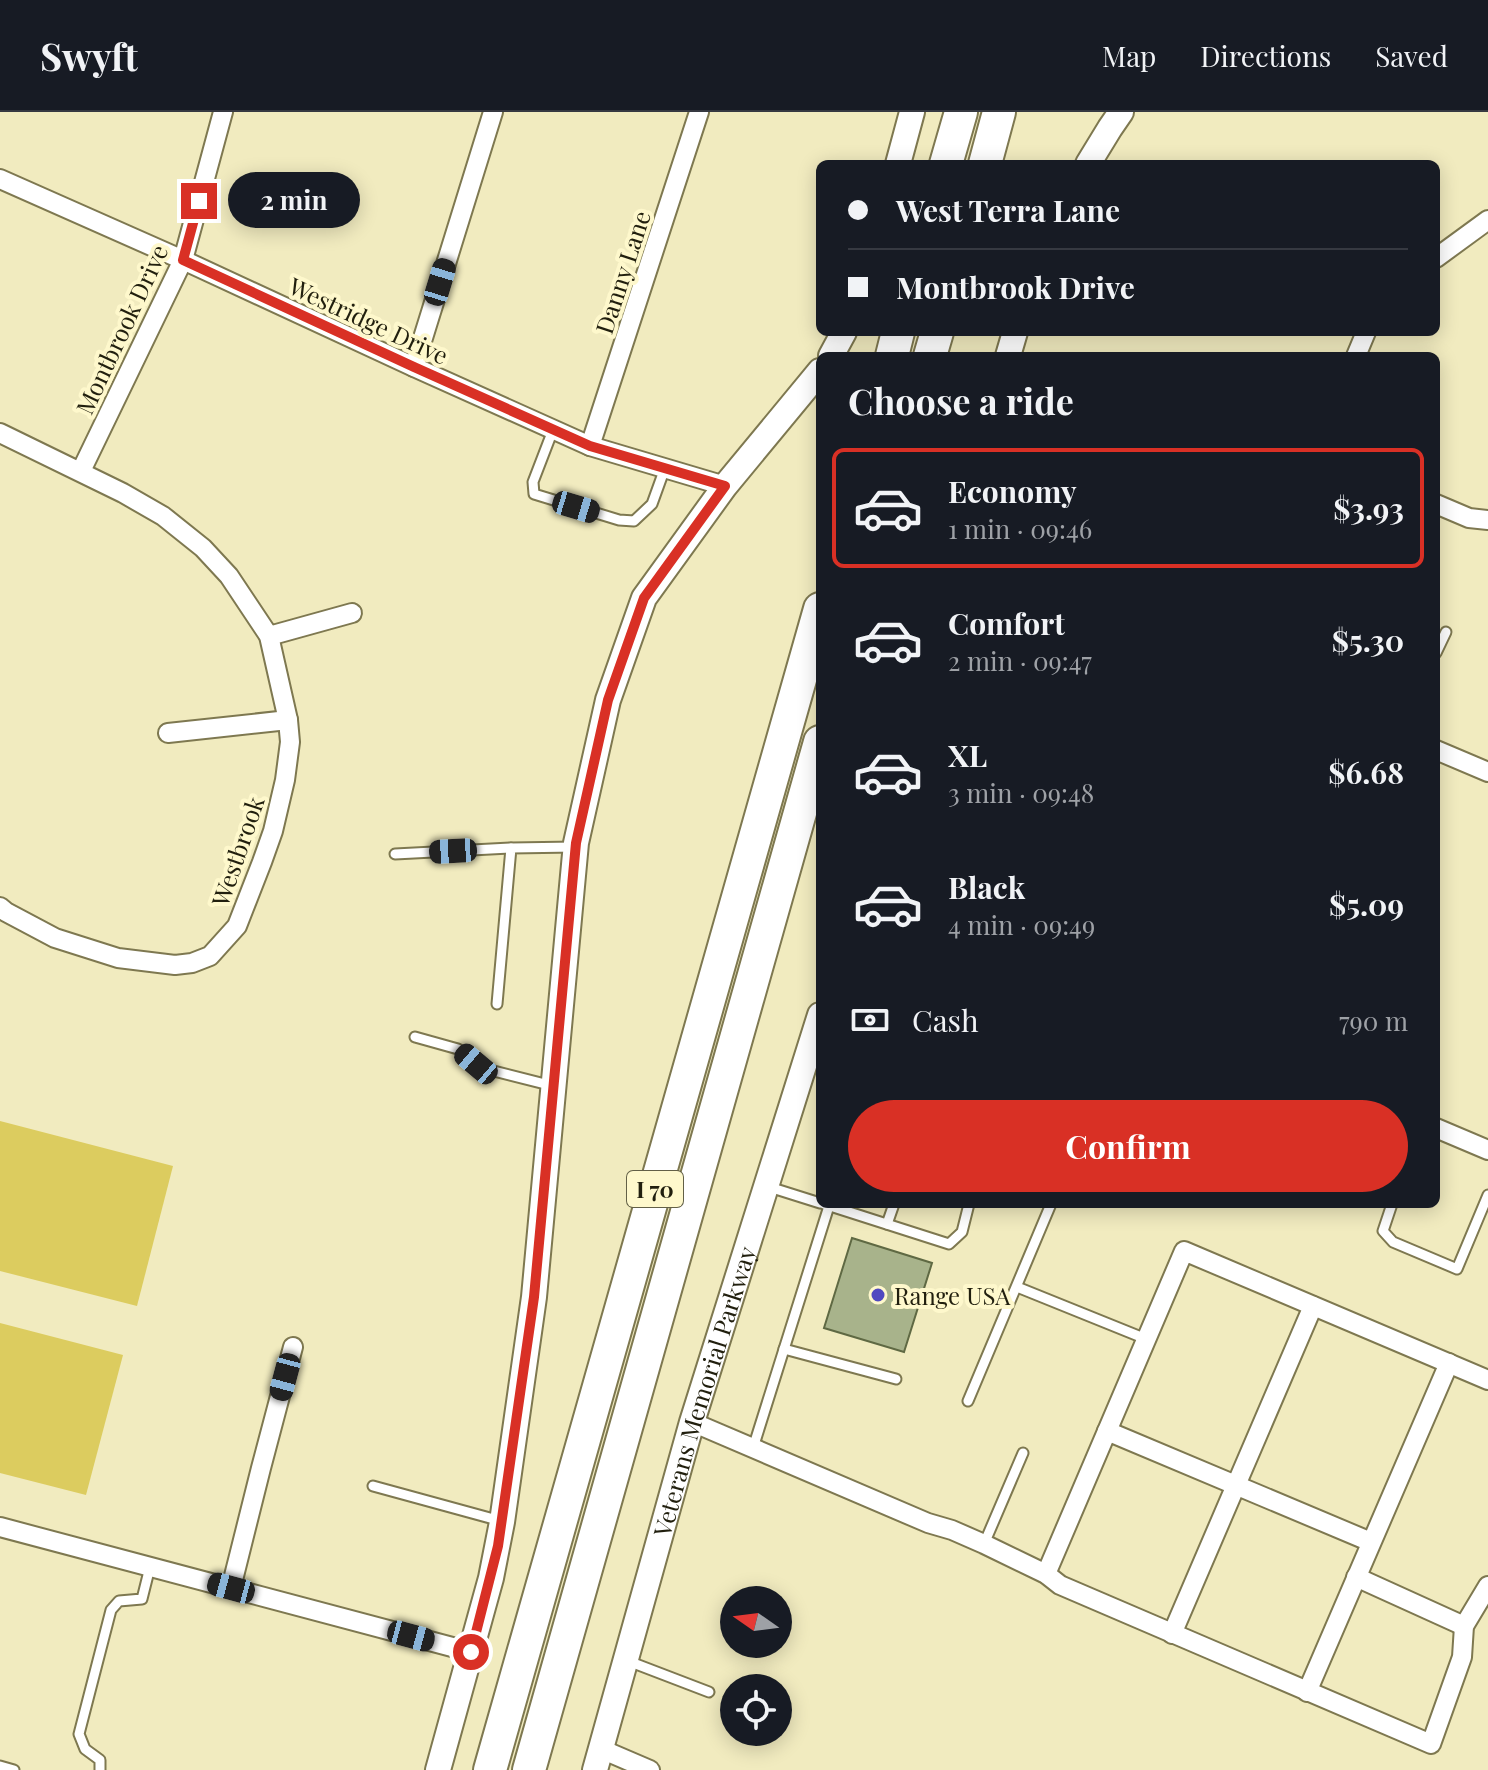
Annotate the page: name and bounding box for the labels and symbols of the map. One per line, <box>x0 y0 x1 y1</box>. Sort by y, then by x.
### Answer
callout: 2 min <box>227 173 359 229</box>
route end <box>181 183 217 219</box>
street label: Danny Lane <box>587 206 657 338</box>
street label: Montbrook Drive <box>68 239 174 419</box>
car <box>422 256 458 308</box>
street label: Westridge Drive <box>283 269 454 371</box>
car <box>550 489 602 525</box>
street label: Westbrook <box>203 791 271 911</box>
car <box>428 838 478 864</box>
car <box>450 1039 502 1089</box>
road number: I 70 <box>627 1171 683 1207</box>
street label: Veterans Memorial Parkway <box>645 1242 762 1541</box>
place label: Range USA <box>894 1279 1011 1311</box>
marker: Range USA <box>869 1286 887 1304</box>
car <box>267 1351 303 1403</box>
car <box>205 1570 257 1606</box>
north arrow <box>720 1586 792 1658</box>
car <box>385 1618 437 1654</box>
route start <box>453 1634 489 1670</box>

